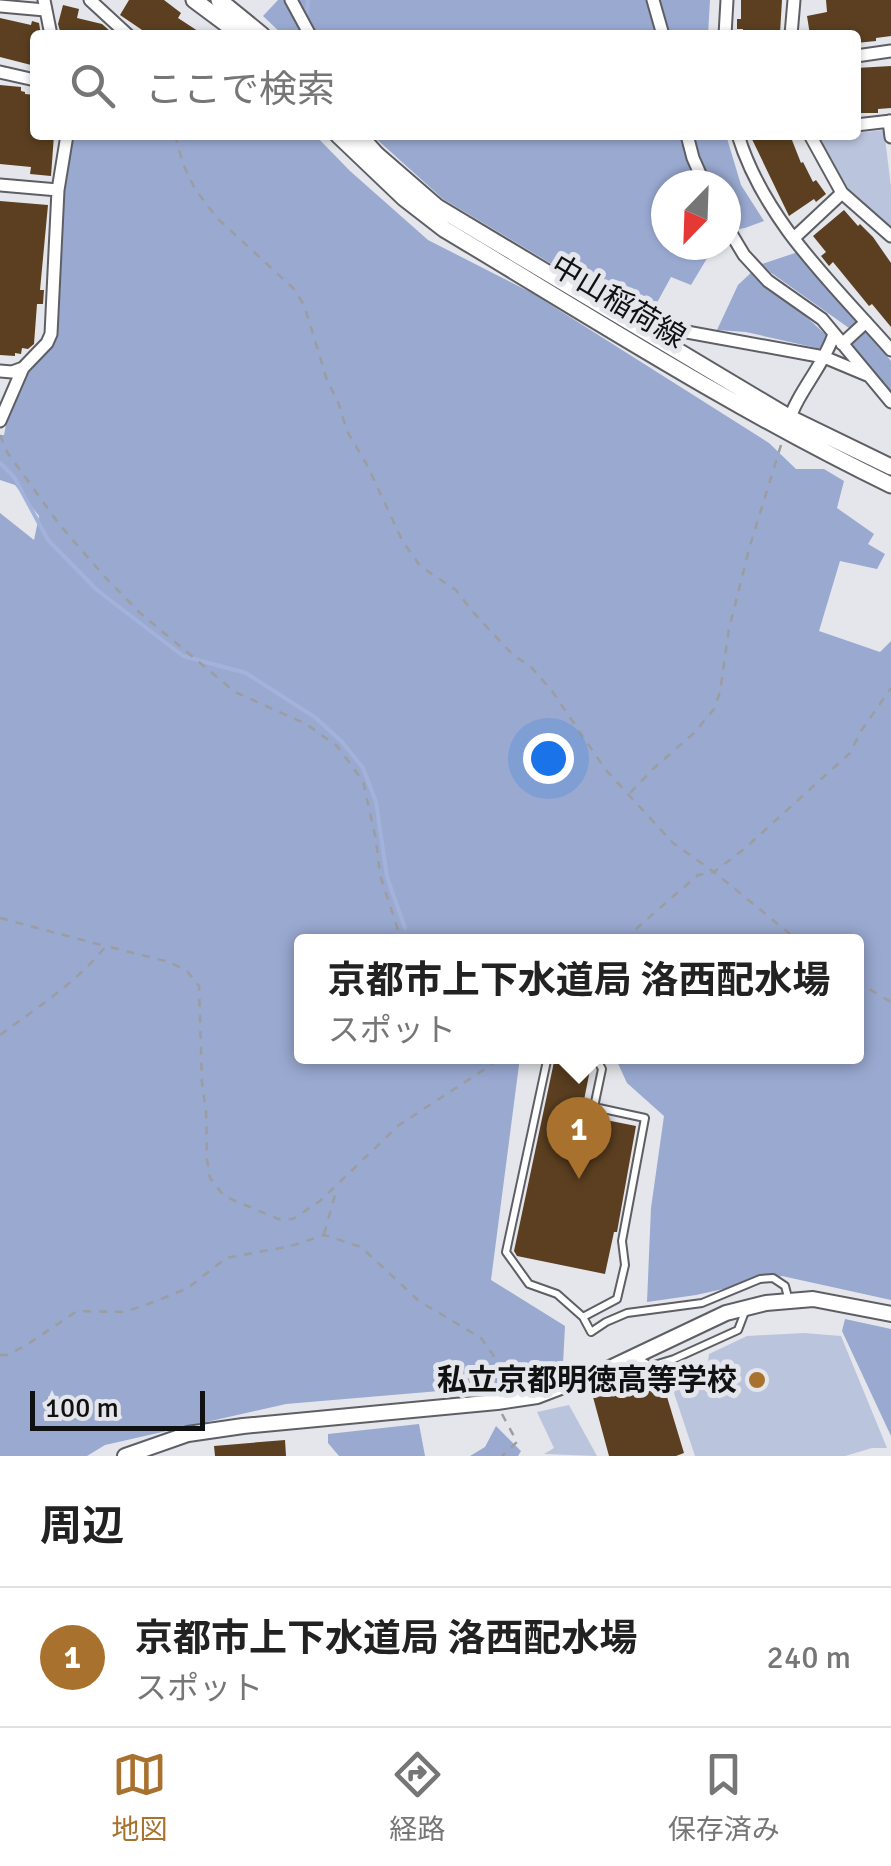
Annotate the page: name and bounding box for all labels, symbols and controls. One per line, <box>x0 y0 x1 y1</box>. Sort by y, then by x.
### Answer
search box <box>30 30 861 140</box>
icon: search <box>65 58 120 113</box>
text: ここで検索 <box>145 66 335 113</box>
north arrow <box>651 170 741 260</box>
street label: 中山稲荷線 <box>544 248 692 356</box>
your location <box>523 733 574 784</box>
popup <box>294 934 864 1064</box>
text: 京都市上下水道局 洛西配水場 <box>328 957 830 1004</box>
text: スポット <box>328 1011 456 1050</box>
pin: 1 <box>546 1096 612 1179</box>
place label: 私立京都明徳高等学校 <box>437 1362 737 1399</box>
marker: 私立京都明徳高等学校 <box>746 1369 768 1391</box>
scale bar <box>30 1386 205 1430</box>
text: 100 m <box>45 1391 119 1425</box>
text: 周辺 <box>40 1501 124 1552</box>
text: 京都市上下水道局 洛西配水場 <box>135 1615 637 1662</box>
text: 1 <box>64 1638 81 1677</box>
text: 240 m <box>767 1638 851 1677</box>
text: スポット <box>135 1669 263 1708</box>
tab: 地図 <box>111 1747 167 1847</box>
tab: 経路 <box>389 1747 446 1847</box>
tab: 保存済み <box>668 1747 780 1847</box>

